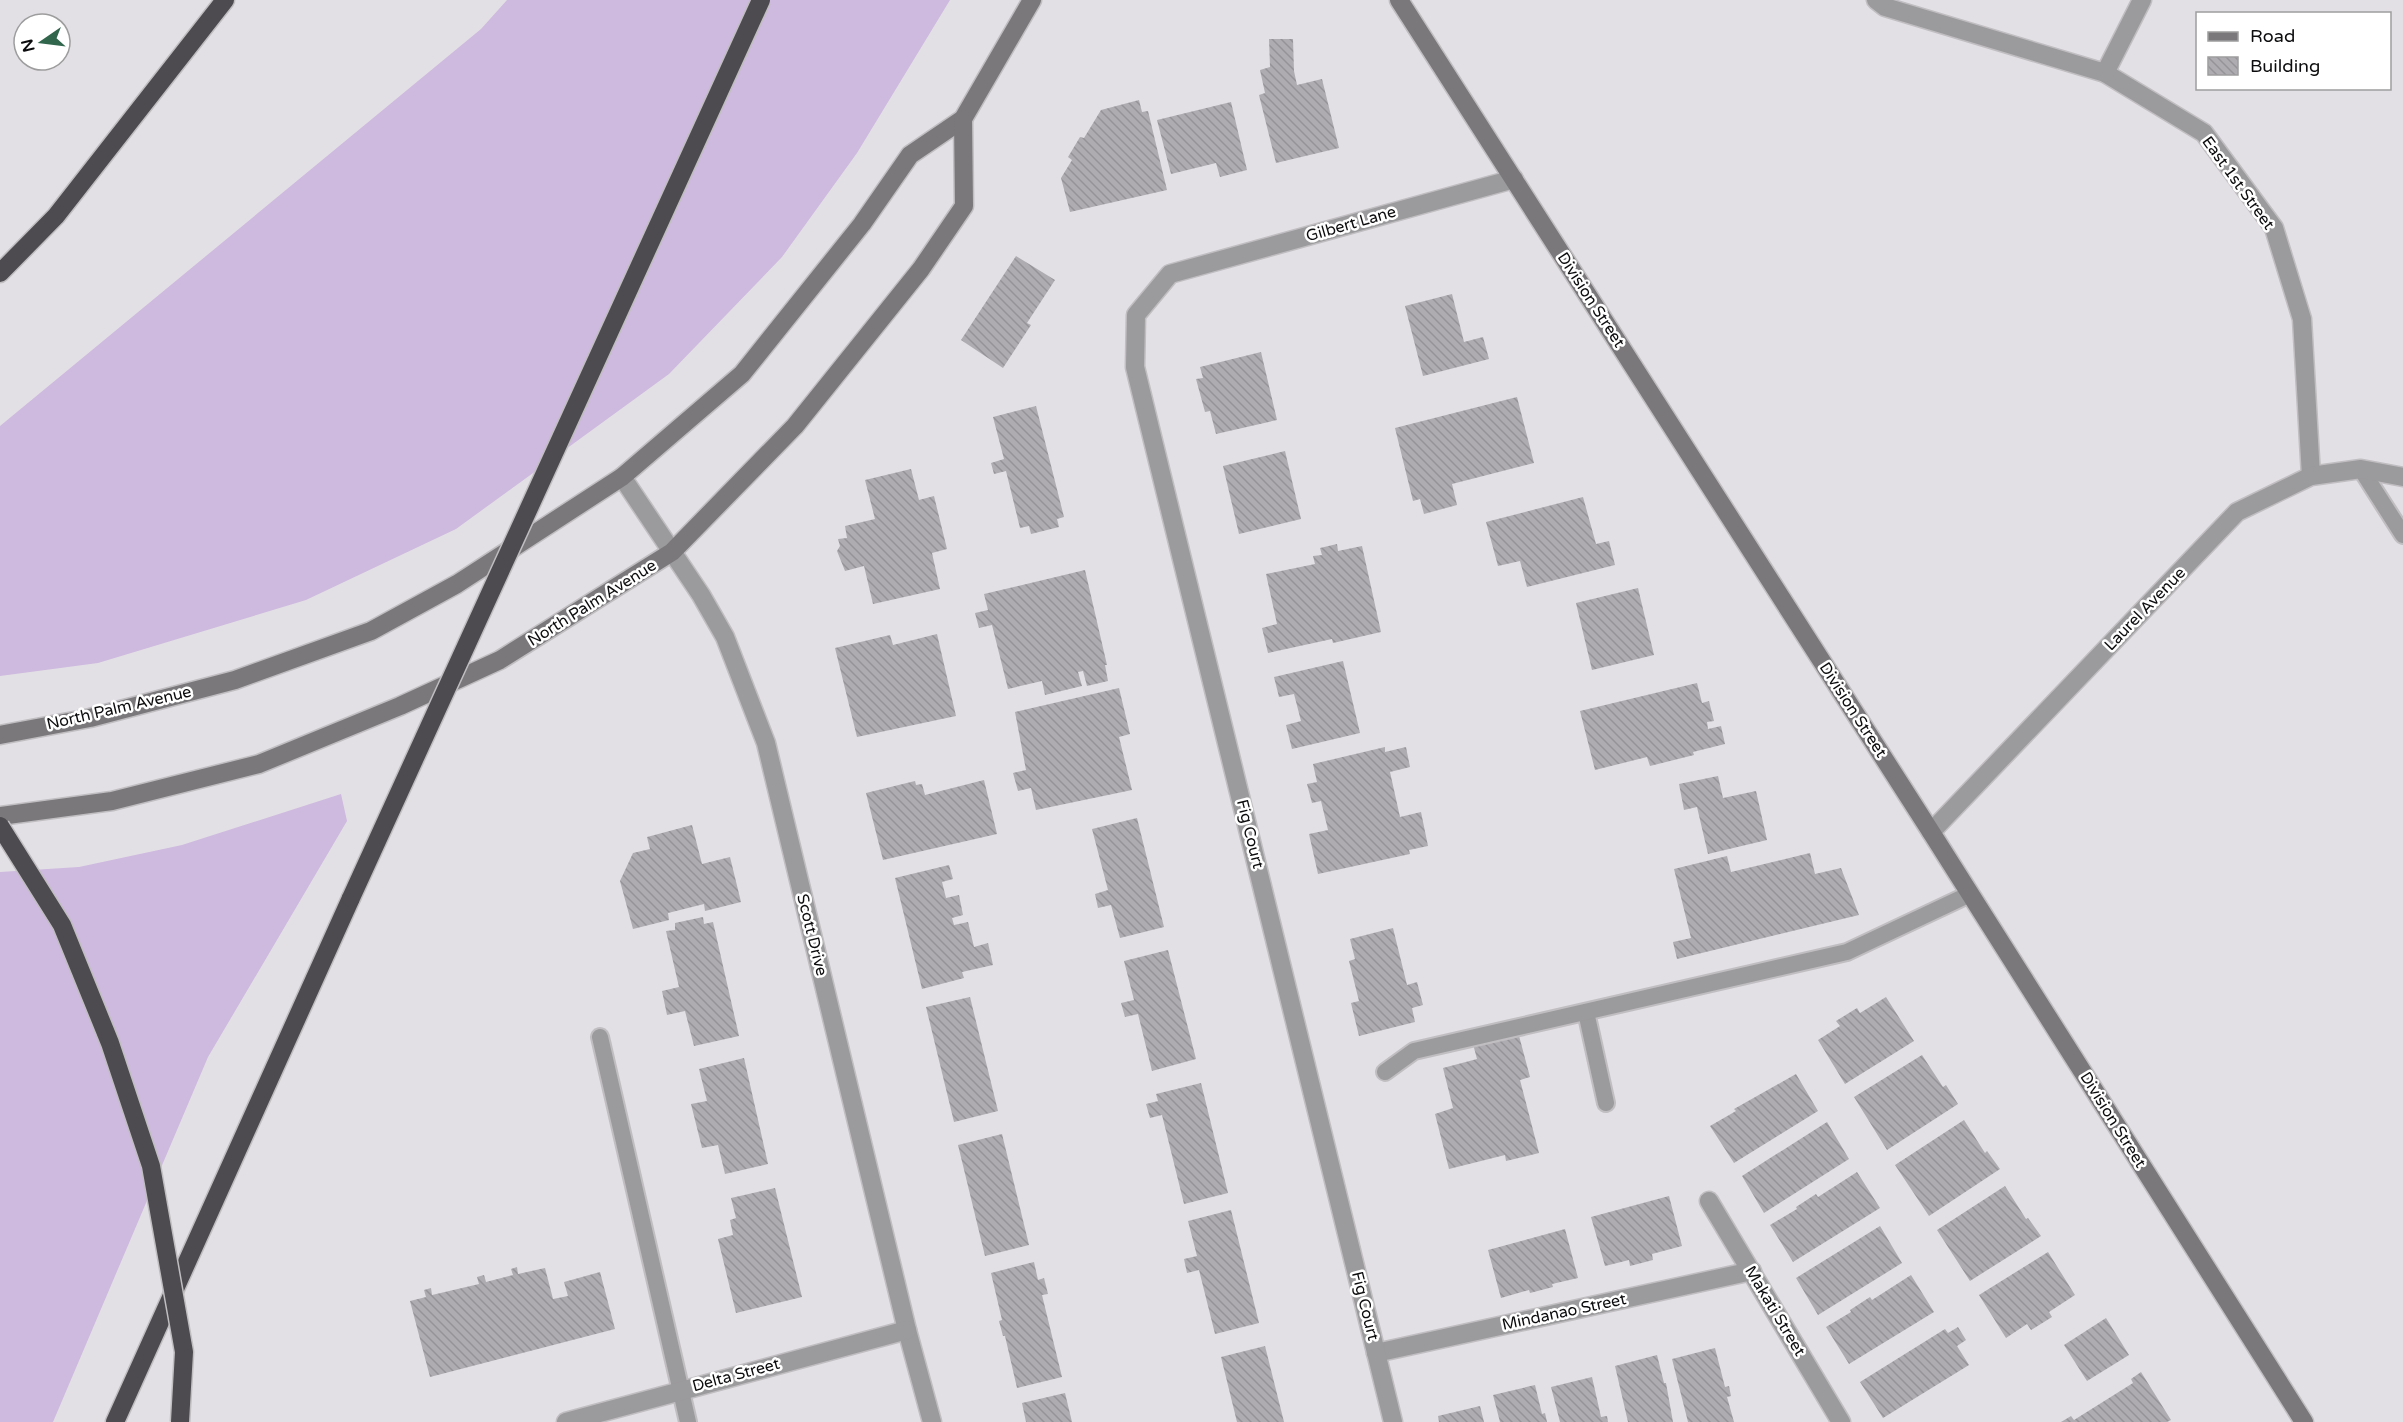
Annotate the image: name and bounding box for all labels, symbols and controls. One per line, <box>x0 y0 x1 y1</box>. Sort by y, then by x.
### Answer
north arrow <box>12 12 72 72</box>
legend <box>2196 12 2391 90</box>
text: Road <box>2250 25 2295 47</box>
text: N <box>17 37 40 54</box>
text: Building <box>2250 55 2320 77</box>
street label: East 1st Street <box>2197 132 2279 234</box>
street label: Gilbert Lane <box>1304 202 1398 246</box>
street label: Division Street <box>1553 249 1629 351</box>
street label: North Palm Avenue <box>524 555 660 651</box>
street label: Laurel Avenue <box>2100 563 2190 655</box>
street label: Division Street <box>1815 659 1891 761</box>
street label: North Palm Avenue <box>45 682 193 734</box>
street label: Fig Court <box>1232 797 1268 871</box>
street label: Scott Drive <box>792 892 832 978</box>
street label: Division Street <box>2076 1068 2150 1172</box>
street label: Makati Street <box>1740 1262 1810 1360</box>
street label: Fig Court <box>1347 1269 1383 1343</box>
street label: Mindanao Street <box>1500 1289 1628 1335</box>
street label: Delta Street <box>690 1354 782 1396</box>

